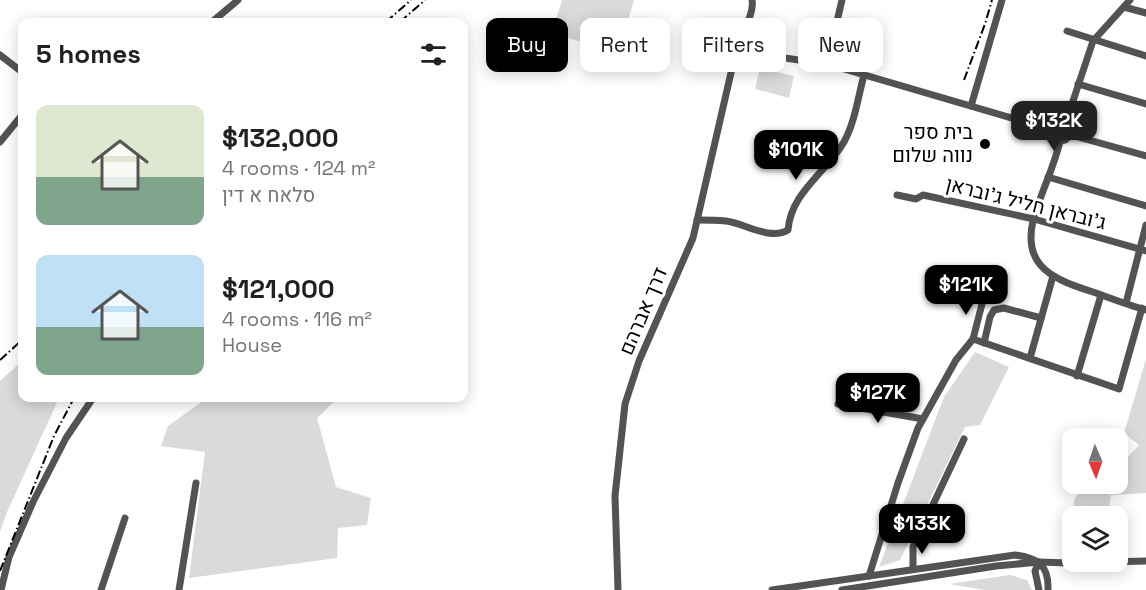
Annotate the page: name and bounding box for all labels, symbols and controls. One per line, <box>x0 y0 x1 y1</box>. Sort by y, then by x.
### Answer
chip: Buy <box>486 18 568 72</box>
chip: Rent <box>580 18 670 72</box>
chip: Filters <box>682 18 786 72</box>
chip: New <box>798 18 883 72</box>
text: 5 homes <box>36 37 141 71</box>
icon: filters <box>417 38 450 71</box>
pin: $132K <box>1012 101 1096 152</box>
text: $132K <box>1025 107 1083 133</box>
place label: בית ספר נווה שלום <box>892 119 973 168</box>
text: $132,000 <box>222 121 339 155</box>
icon: home <box>84 129 156 201</box>
pin: $101K <box>754 130 838 181</box>
text: $101K <box>768 136 824 162</box>
marker: בית ספר נווה שלום <box>978 137 992 151</box>
text: 4 rooms · 124 m² <box>222 155 375 181</box>
street label: ג'ובראן חליל ג'ובראן <box>943 171 1109 235</box>
text: סלאח א דין <box>222 182 315 208</box>
street label: דרך אברהם <box>613 263 673 359</box>
pin: $121K <box>924 265 1008 316</box>
text: $121K <box>939 271 993 297</box>
text: $121,000 <box>222 272 335 306</box>
icon: home <box>84 279 156 351</box>
text: 4 rooms · 116 m² <box>222 306 372 332</box>
text: House <box>222 332 282 358</box>
pin: $127K <box>836 373 920 424</box>
text: $127K <box>850 379 906 405</box>
north arrow <box>1062 428 1128 494</box>
map controls <box>1062 428 1128 572</box>
pin: $133K <box>880 504 964 555</box>
button: layers <box>1062 506 1128 572</box>
text: $133K <box>893 510 951 536</box>

